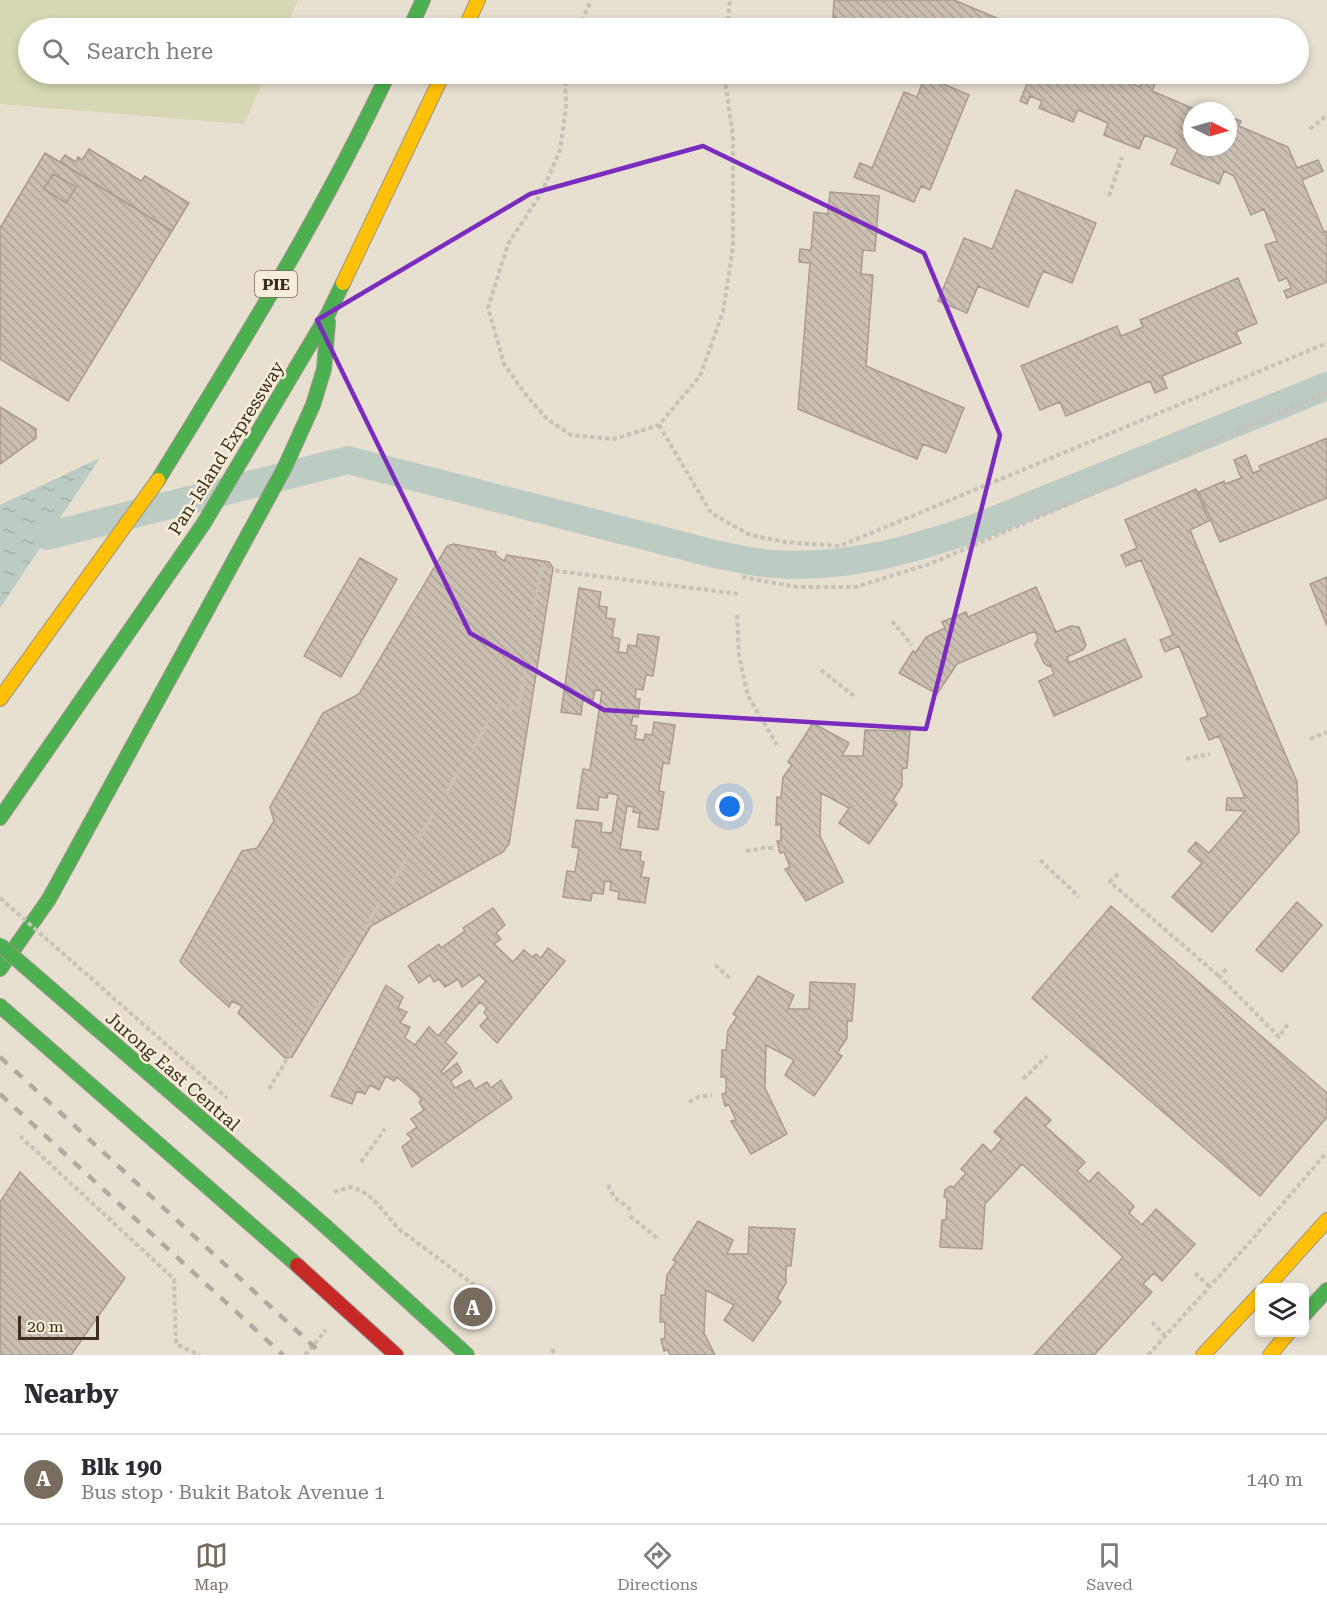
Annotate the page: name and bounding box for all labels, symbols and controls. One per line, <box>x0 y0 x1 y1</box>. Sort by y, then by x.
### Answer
search box <box>18 18 1309 84</box>
icon: search <box>39 35 72 68</box>
text: Search here <box>87 39 213 64</box>
north arrow <box>1183 102 1237 156</box>
road number: PIE <box>255 271 297 297</box>
street label: Pan-Island Expressway <box>164 357 288 539</box>
your location <box>715 792 744 821</box>
street label: Jurong East Central <box>102 1007 245 1135</box>
map controls <box>1255 1283 1309 1337</box>
button: layers <box>1255 1283 1309 1337</box>
pin: A <box>454 1284 492 1330</box>
scale bar <box>18 1313 99 1340</box>
text: 20 m <box>27 1317 64 1336</box>
text: Nearby <box>24 1379 118 1409</box>
text: Blk 190 <box>81 1455 162 1480</box>
text: A <box>36 1467 51 1491</box>
text: 140 m <box>1246 1467 1303 1491</box>
text: Bus stop · Bukit Batok Avenue 1 <box>81 1480 385 1504</box>
tab: Map <box>194 1539 229 1594</box>
tab: Directions <box>617 1539 698 1594</box>
tab: Saved <box>1086 1539 1133 1594</box>

